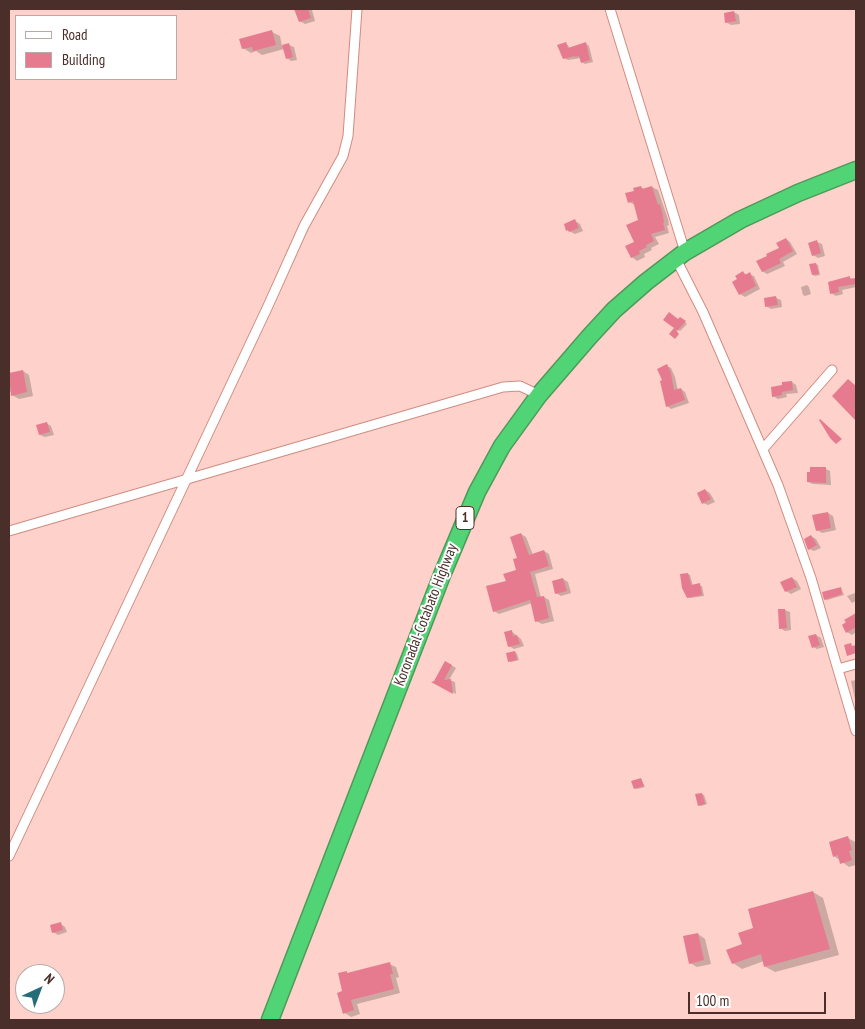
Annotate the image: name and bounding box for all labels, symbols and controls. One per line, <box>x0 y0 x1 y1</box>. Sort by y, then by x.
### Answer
legend <box>15 15 178 80</box>
text: Road <box>62 25 88 44</box>
text: Building <box>62 50 105 69</box>
road number: 1 <box>456 506 474 530</box>
street label: Koronadal-Cotabato Highway <box>391 541 461 689</box>
north arrow <box>15 964 65 1014</box>
text: N <box>41 970 58 988</box>
scale bar <box>690 982 828 1014</box>
text: 100 m <box>696 991 729 1010</box>

